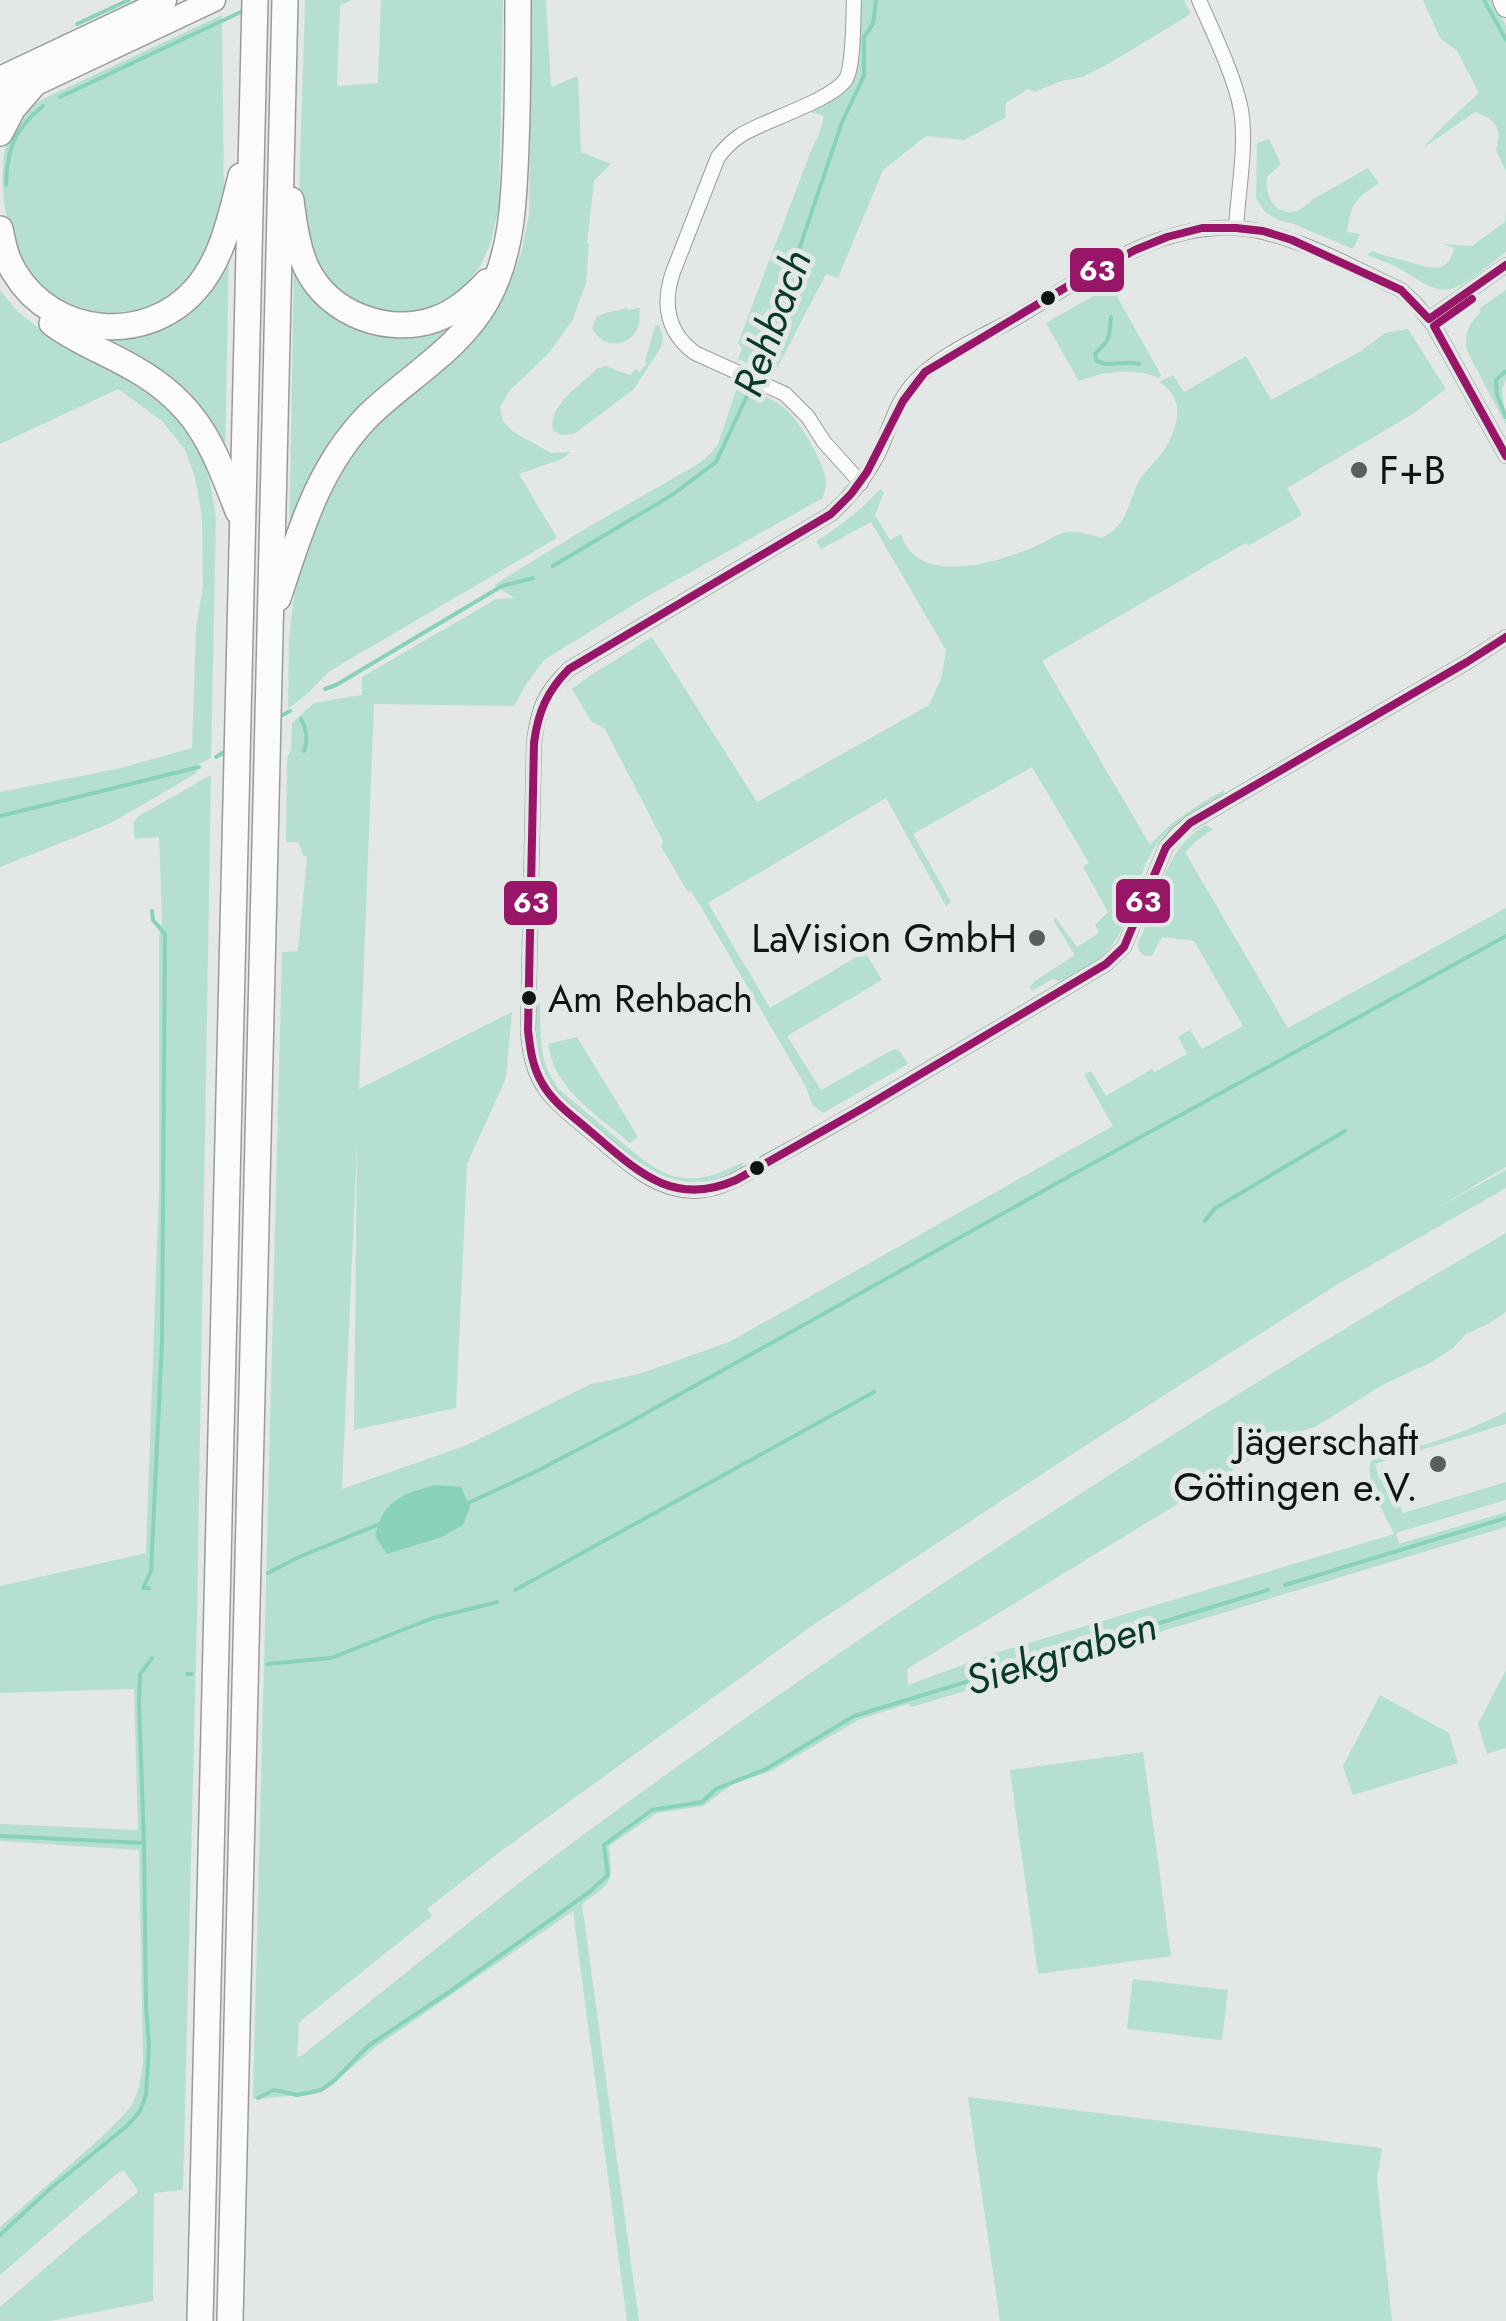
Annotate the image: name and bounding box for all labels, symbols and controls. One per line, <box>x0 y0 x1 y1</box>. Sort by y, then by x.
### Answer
water label: Rehbach <box>717 241 827 405</box>
line badge: 63 <box>1068 246 1126 294</box>
text: 63 <box>1079 250 1115 291</box>
unlabelled marker <box>1038 288 1058 308</box>
place label: F+B <box>1379 441 1446 499</box>
marker: F+B <box>1348 459 1370 481</box>
line badge: 63 <box>1114 877 1172 925</box>
line badge: 63 <box>502 879 559 927</box>
text: 63 <box>1125 881 1161 922</box>
text: 63 <box>513 882 549 923</box>
place label: LaVision GmbH <box>751 909 1017 967</box>
marker: LaVision GmbH <box>1026 927 1048 949</box>
place label: Am Rehbach <box>548 971 753 1026</box>
marker: Am Rehbach <box>519 988 539 1008</box>
unlabelled marker <box>747 1158 767 1178</box>
place label: Jägerschaft Göttingen e.V. <box>1173 1412 1418 1516</box>
marker: Jägerschaft Göttingen e.V. <box>1427 1453 1449 1475</box>
water label: Siekgraben <box>958 1595 1164 1711</box>

